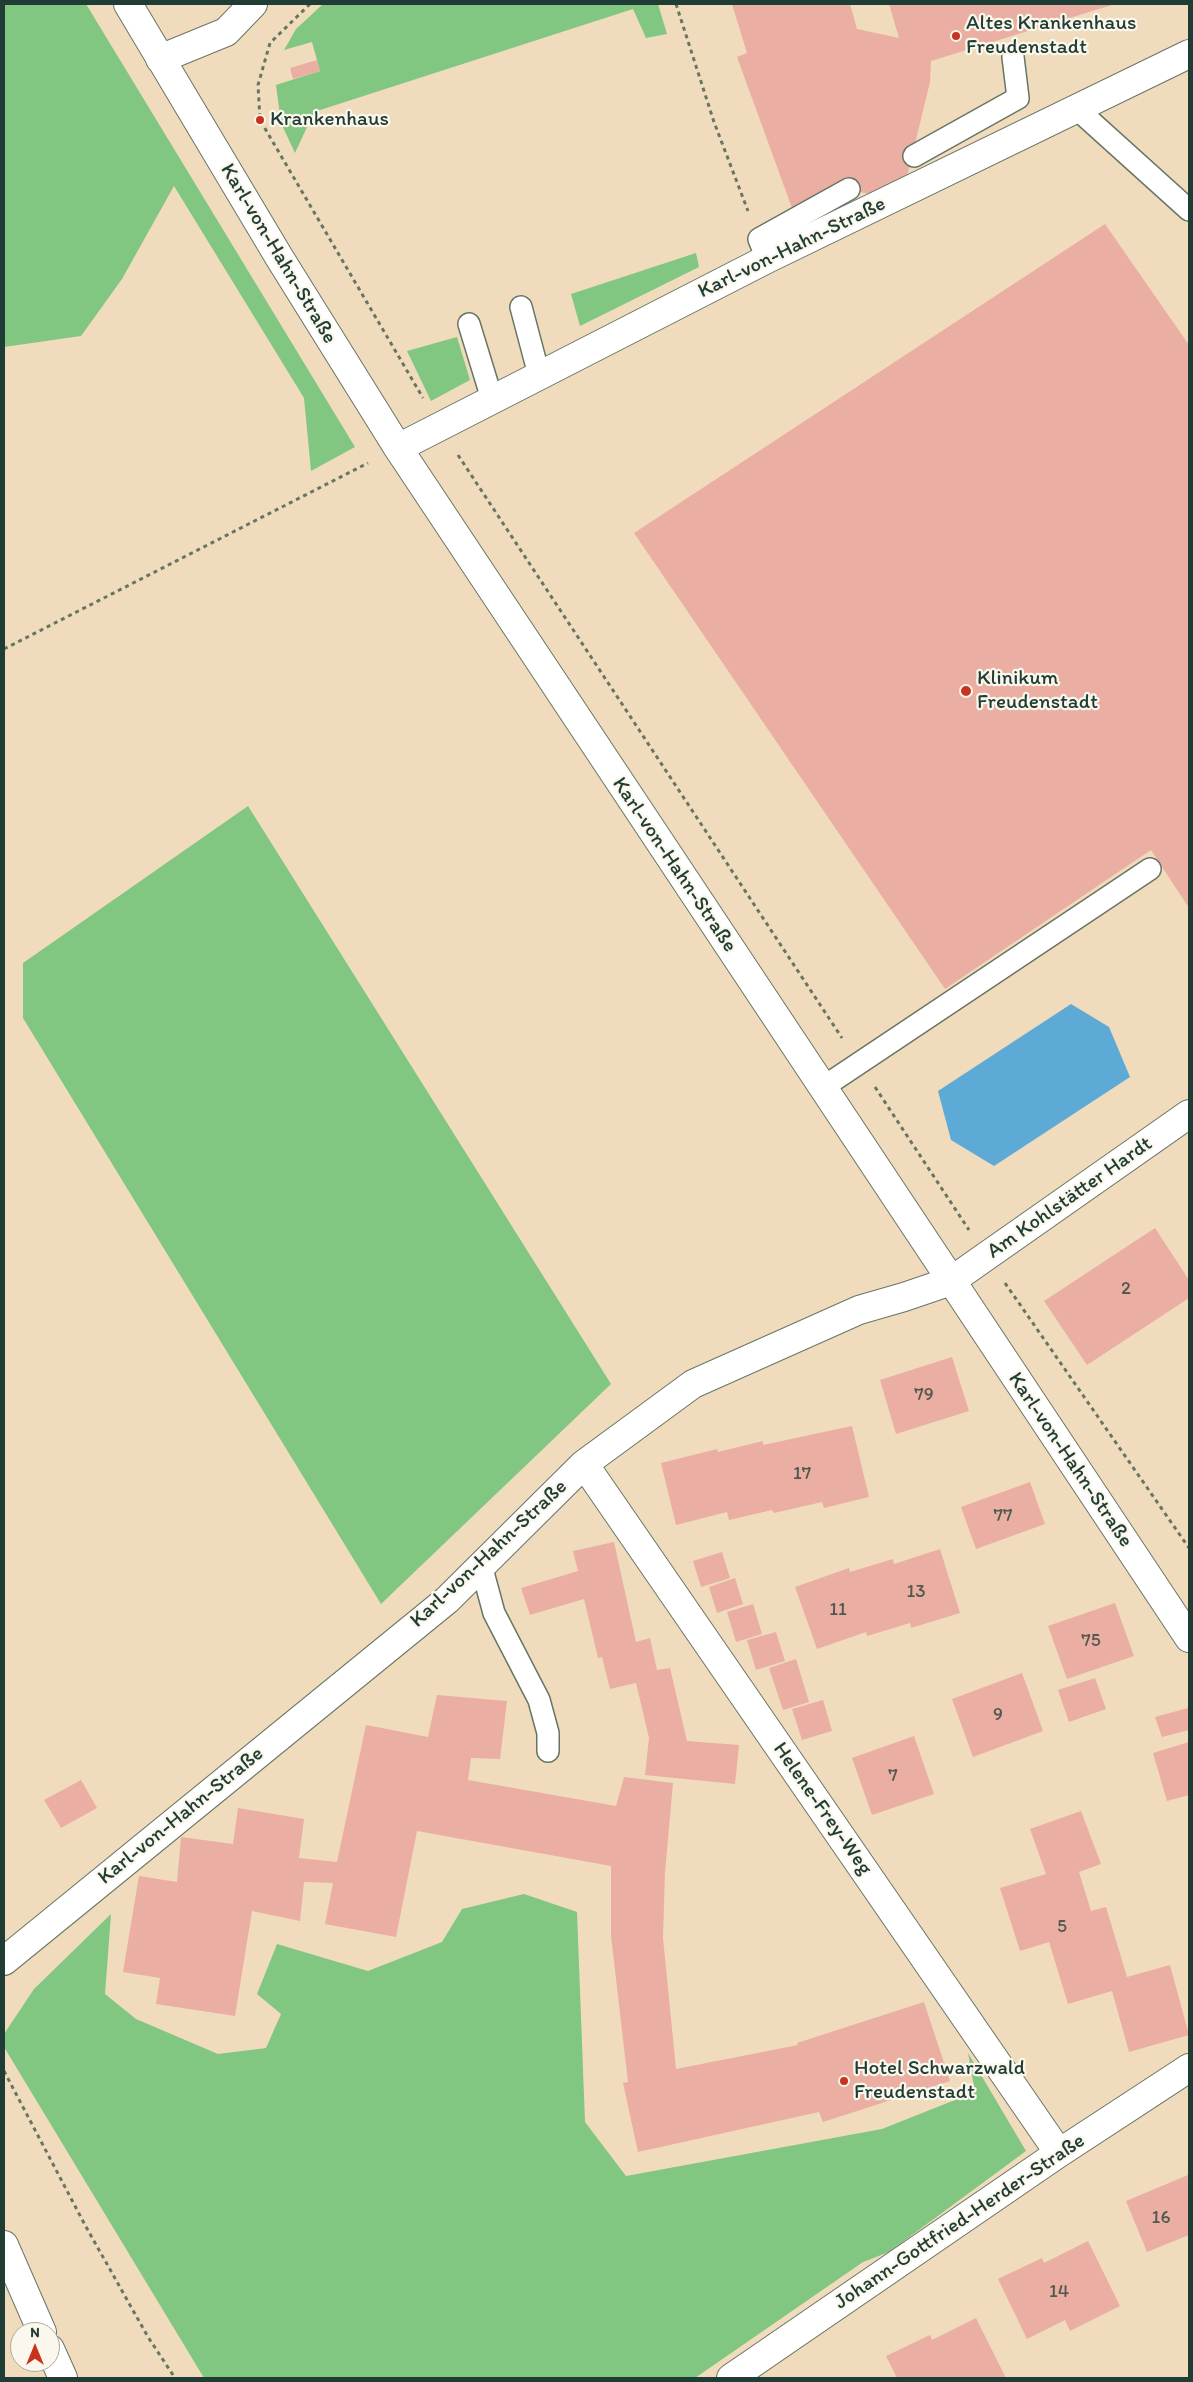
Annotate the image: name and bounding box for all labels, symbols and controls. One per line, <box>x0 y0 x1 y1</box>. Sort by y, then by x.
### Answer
place label: Altes Krankenhaus Freudenstadt <box>966 11 1136 61</box>
marker: Altes Krankenhaus Freudenstadt <box>950 30 962 42</box>
place label: Krankenhaus <box>270 107 389 133</box>
marker: Krankenhaus <box>254 114 266 126</box>
street label: Karl-von-Hahn-Straße <box>214 159 342 349</box>
street label: Karl-von-Hahn-Straße <box>694 192 890 304</box>
place label: Klinikum Freudenstadt <box>977 666 1098 716</box>
marker: Klinikum Freudenstadt <box>959 684 973 698</box>
street label: Karl-von-Hahn-Straße <box>606 773 742 957</box>
street label: Am Kohlstätter Hardt <box>983 1131 1157 1265</box>
house number: 2 <box>1121 1278 1131 1300</box>
street label: Karl-von-Hahn-Straße <box>1002 1368 1138 1552</box>
house number: 79 <box>914 1384 934 1406</box>
house number: 17 <box>793 1463 811 1485</box>
street label: Karl-von-Hahn-Straße <box>405 1475 573 1633</box>
house number: 77 <box>994 1505 1012 1527</box>
house number: 13 <box>906 1581 926 1603</box>
house number: 11 <box>829 1599 847 1621</box>
house number: 75 <box>1081 1630 1101 1652</box>
house number: 9 <box>993 1704 1003 1726</box>
street label: Helene-Frey-Weg <box>767 1738 877 1880</box>
street label: Karl-von-Hahn-Straße <box>93 1742 269 1890</box>
house number: 7 <box>888 1765 898 1787</box>
house number: 5 <box>1057 1916 1067 1938</box>
place label: Hotel Schwarzwald Freudenstadt <box>854 2056 1025 2106</box>
marker: Hotel Schwarzwald Freudenstadt <box>838 2075 850 2087</box>
street label: Johann-Gottfried-Herder-Straße <box>830 2129 1090 2315</box>
house number: 16 <box>1152 2207 1170 2229</box>
house number: 14 <box>1049 2281 1069 2303</box>
north arrow <box>10 2322 60 2372</box>
text: N <box>30 2324 40 2341</box>

